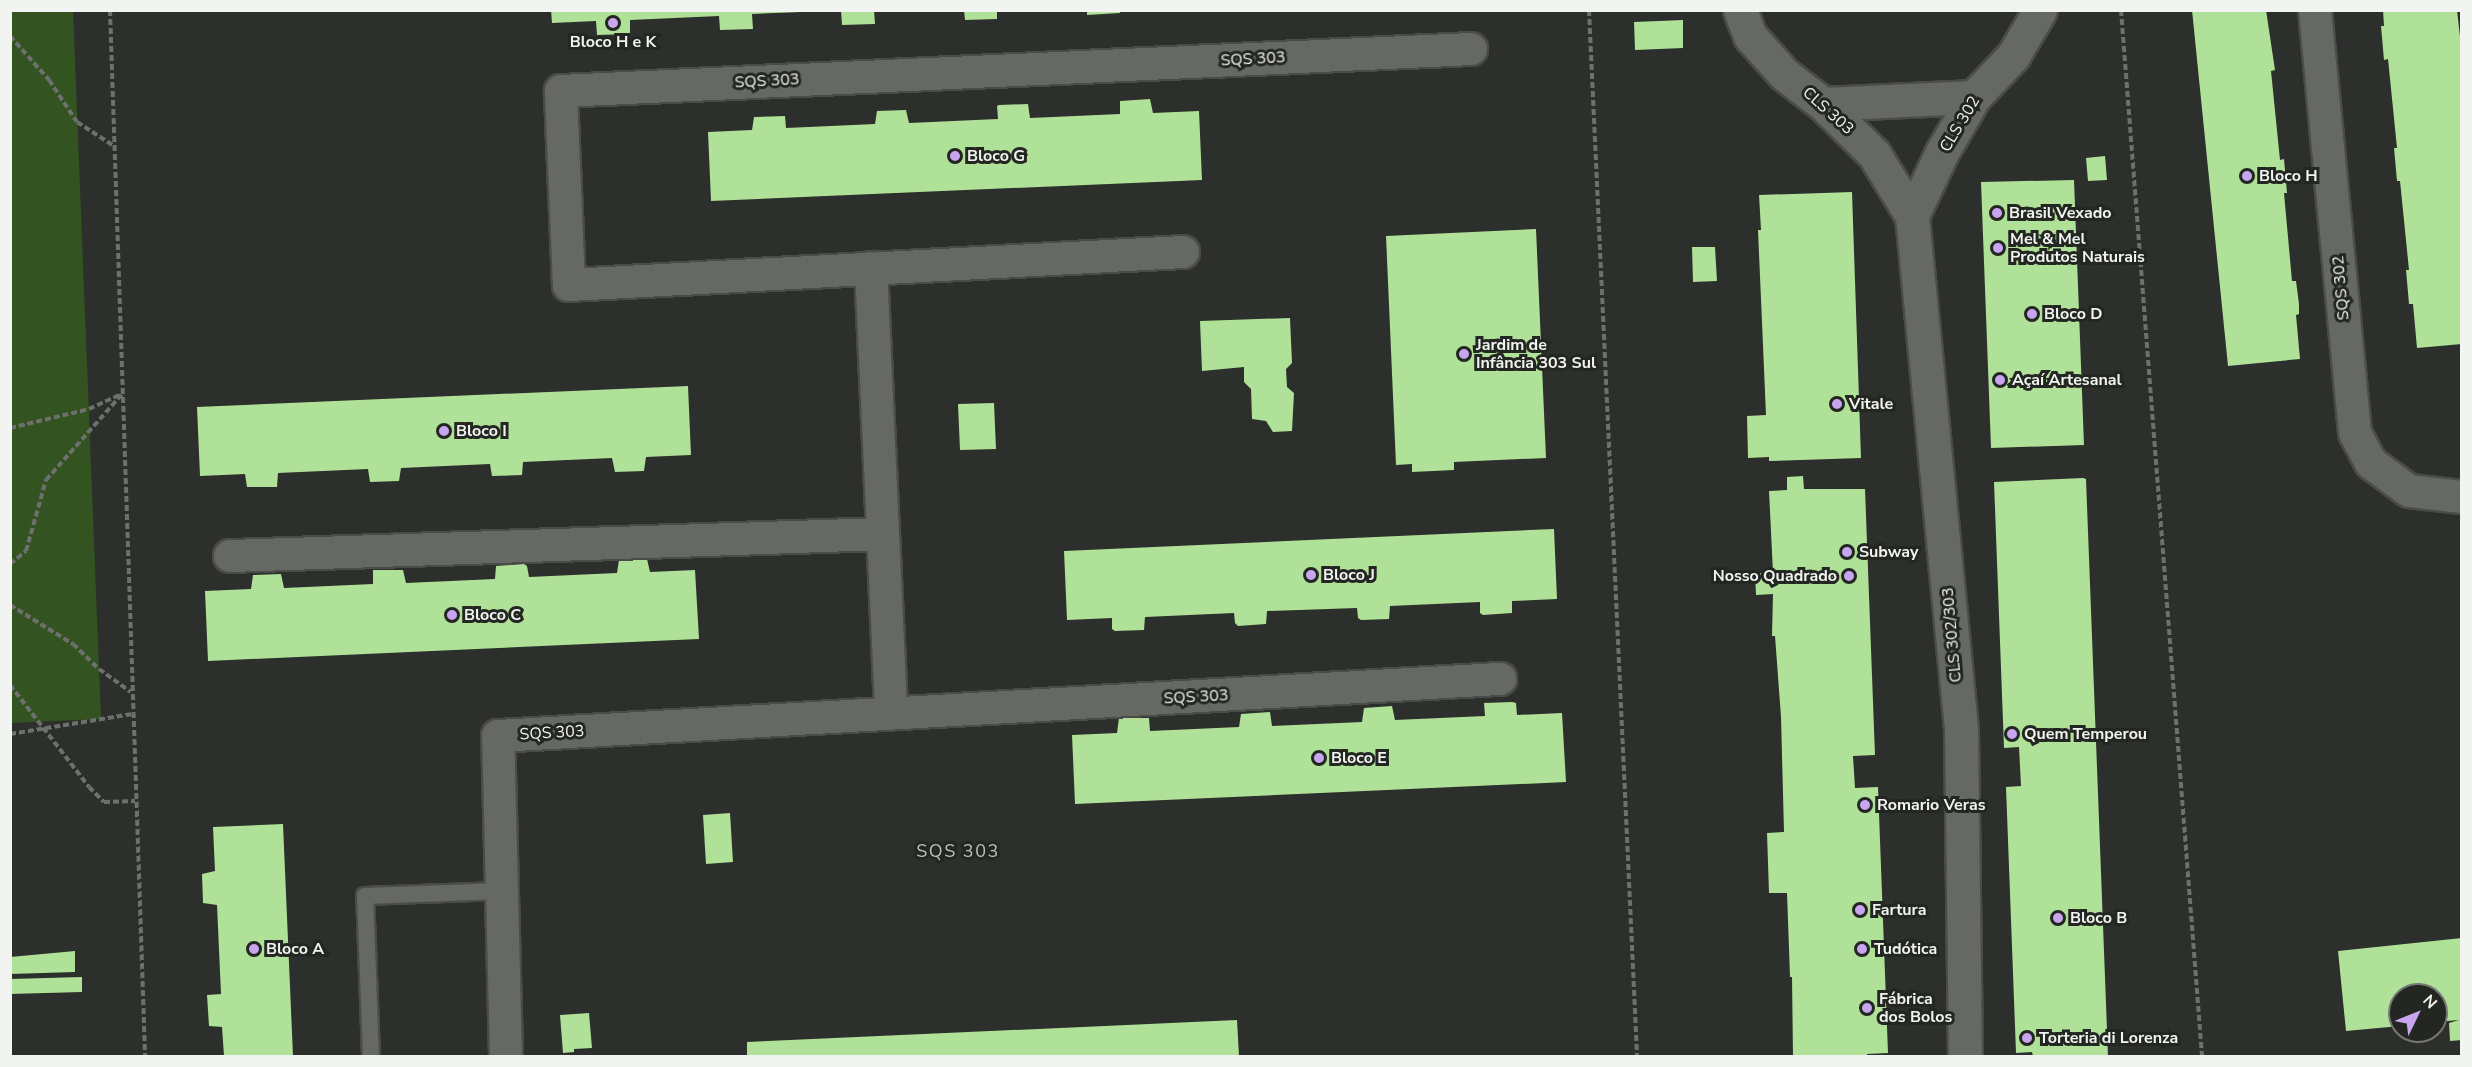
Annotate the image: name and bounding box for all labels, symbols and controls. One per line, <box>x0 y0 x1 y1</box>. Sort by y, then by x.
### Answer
marker: Bloco H e K <box>606 16 620 30</box>
place label: Bloco H e K <box>570 32 656 52</box>
street label: SQS 303 <box>1220 48 1286 70</box>
street label: SQS 303 <box>734 70 800 92</box>
street label: CLS 303 <box>1799 83 1857 139</box>
street label: CLS 302 <box>1936 93 1984 155</box>
place label: Bloco G <box>967 146 1025 166</box>
marker: Bloco G <box>948 149 962 163</box>
place label: Bloco H <box>2259 166 2318 186</box>
marker: Bloco H <box>2240 169 2254 183</box>
place label: Brasil Vexado <box>2009 203 2112 223</box>
marker: Brasil Vexado <box>1990 206 2004 220</box>
place label: Mel & Mel Produtos Naturais <box>2010 229 2145 267</box>
marker: Mel & Mel Produtos Naturais <box>1991 241 2005 255</box>
street label: SQS 302 <box>2329 255 2353 321</box>
place label: Bloco D <box>2044 304 2102 324</box>
marker: Bloco D <box>2025 307 2039 321</box>
place label: Jardim de Infância 303 Sul <box>1476 335 1596 373</box>
marker: Jardim de Infância 303 Sul <box>1457 347 1471 361</box>
place label: Açaí Artesanal <box>2012 370 2122 390</box>
marker: Açaí Artesanal <box>1993 373 2007 387</box>
place label: Vitale <box>1849 394 1893 414</box>
marker: Vitale <box>1830 397 1844 411</box>
place label: Bloco I <box>456 421 507 441</box>
marker: Bloco I <box>437 424 451 438</box>
place label: Subway <box>1859 542 1918 562</box>
marker: Subway <box>1840 545 1854 559</box>
place label: Bloco J <box>1323 565 1375 585</box>
place label: Nosso Quadrado <box>1713 566 1837 586</box>
marker: Bloco J <box>1304 568 1318 582</box>
marker: Nosso Quadrado <box>1842 569 1856 583</box>
street label: CLS 302/303 <box>1938 587 1966 683</box>
place label: Bloco C <box>464 605 521 625</box>
marker: Bloco C <box>445 608 459 622</box>
street label: SQS 303 <box>1163 686 1229 708</box>
street label: SQS 303 <box>519 722 585 744</box>
place label: Quem Temperou <box>2024 724 2147 744</box>
marker: Quem Temperou <box>2005 727 2019 741</box>
place label: Bloco E <box>1331 748 1387 768</box>
marker: Bloco E <box>1312 751 1326 765</box>
place label: Romario Veras <box>1877 795 1985 815</box>
marker: Romario Veras <box>1858 798 1872 812</box>
district label: SQS 303 <box>916 840 1000 862</box>
place label: Fartura <box>1872 900 1926 920</box>
marker: Fartura <box>1853 903 1867 917</box>
place label: Bloco B <box>2070 908 2127 928</box>
marker: Bloco B <box>2051 911 2065 925</box>
place label: Bloco A <box>266 939 324 959</box>
place label: Tudótica <box>1874 939 1937 959</box>
marker: Bloco A <box>247 942 261 956</box>
marker: Tudótica <box>1855 942 1869 956</box>
north arrow <box>2388 983 2448 1043</box>
place label: Fábrica dos Bolos <box>1879 989 1952 1027</box>
text: N <box>2418 990 2442 1014</box>
marker: Fábrica dos Bolos <box>1860 1001 1874 1015</box>
place label: Torteria di Lorenza <box>2039 1028 2178 1048</box>
marker: Torteria di Lorenza <box>2020 1031 2034 1045</box>

